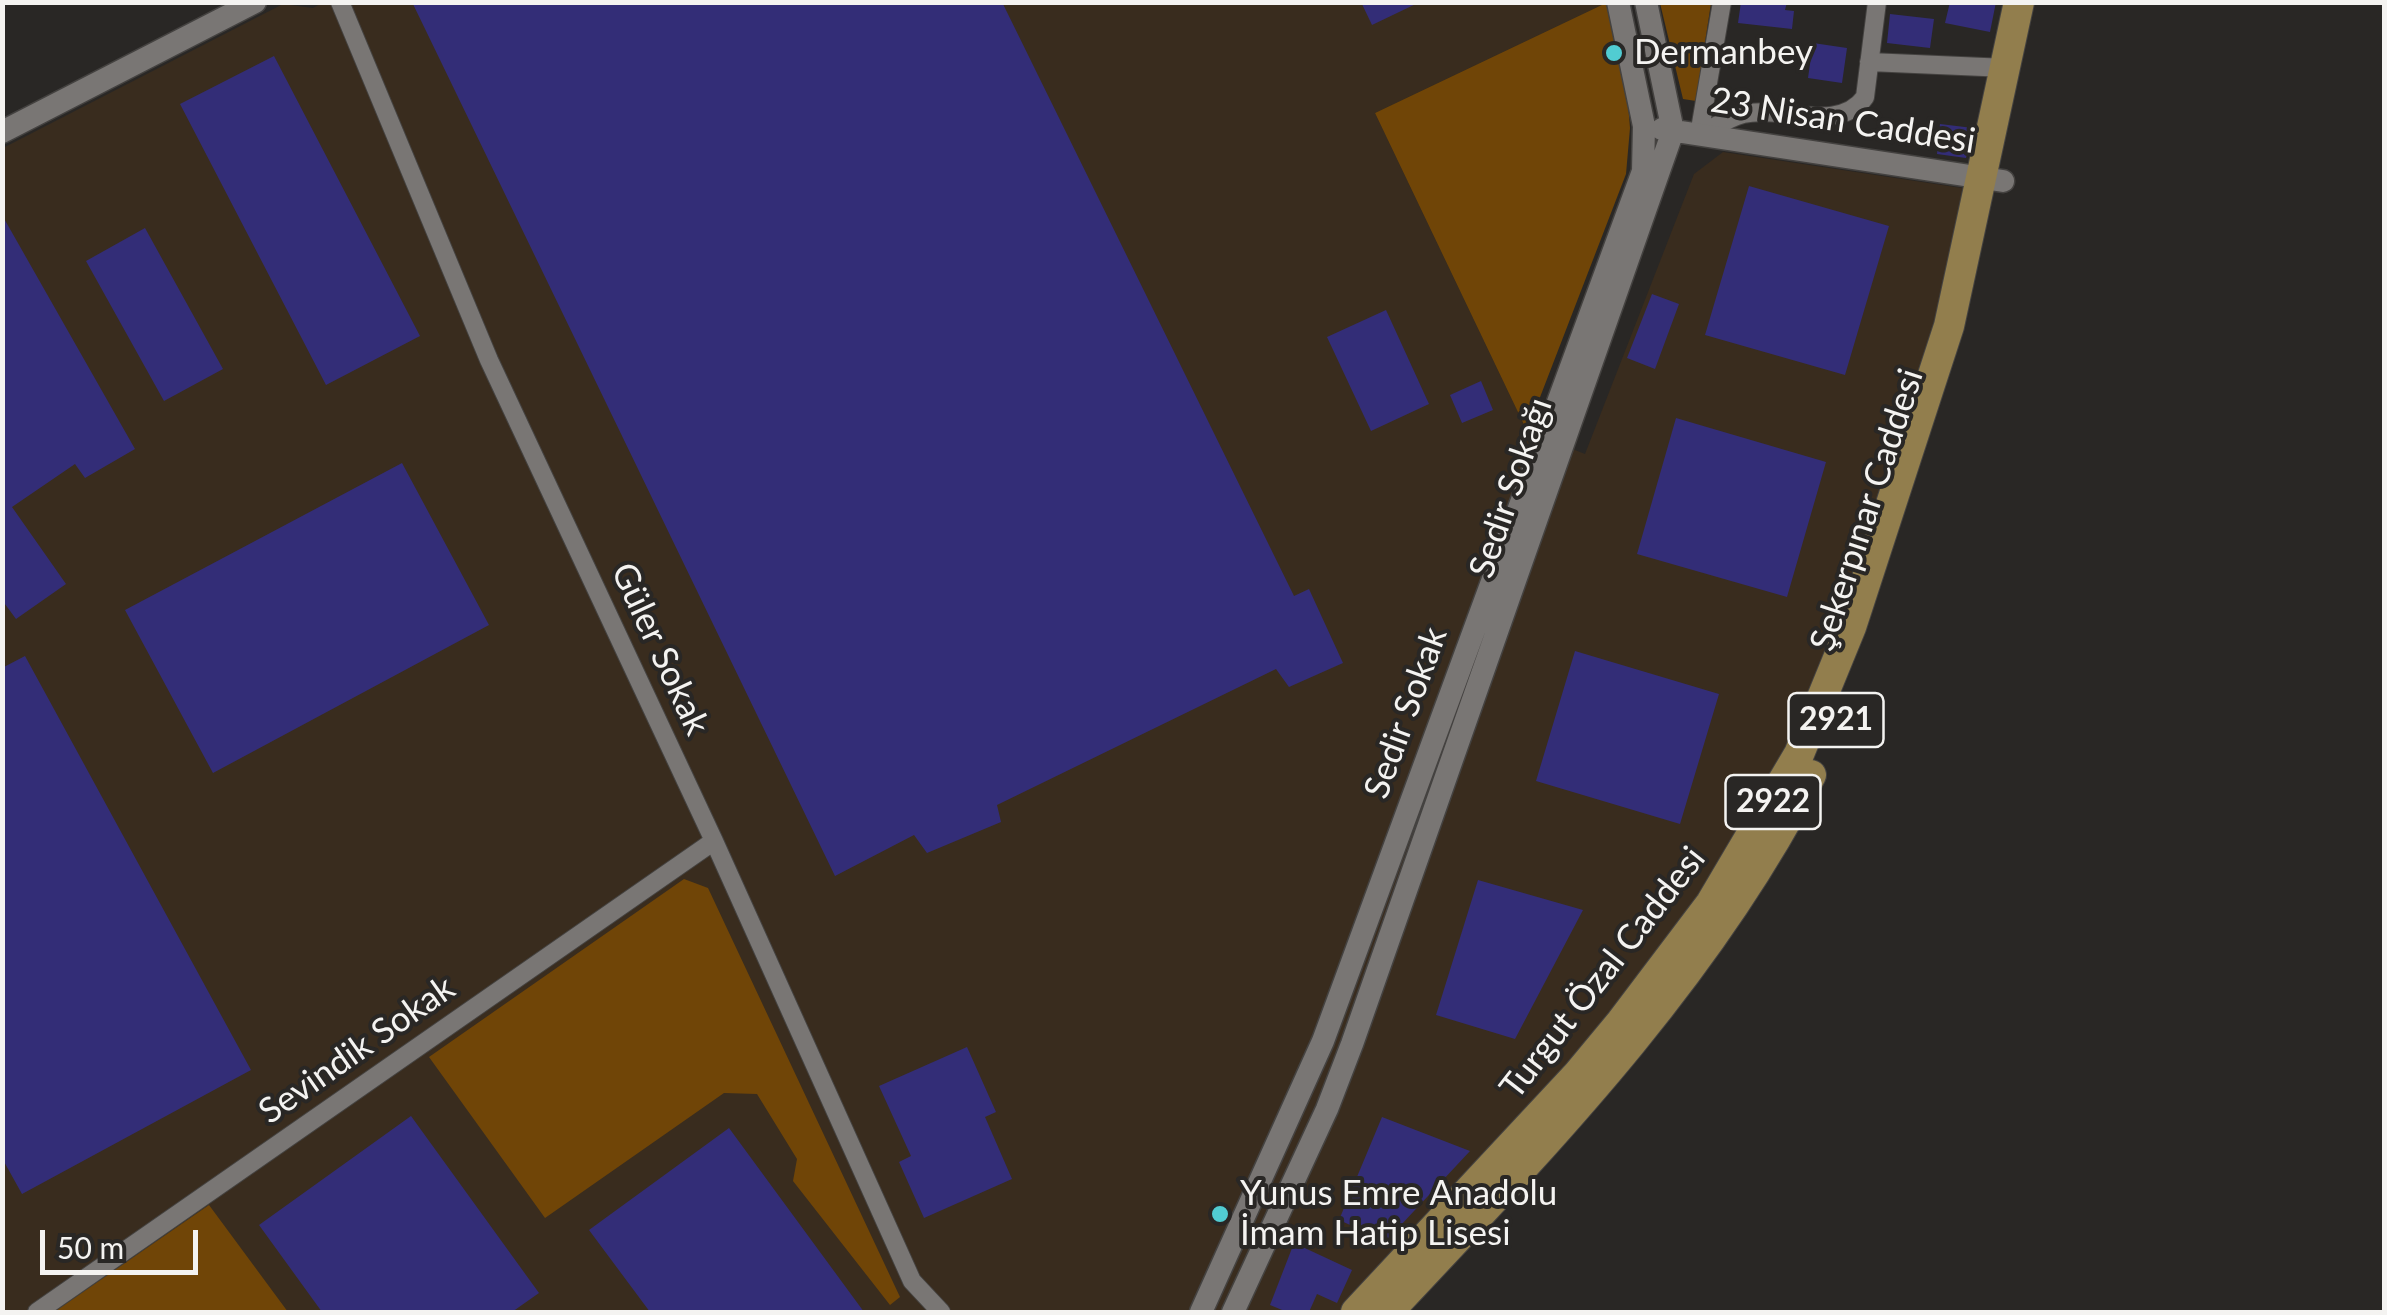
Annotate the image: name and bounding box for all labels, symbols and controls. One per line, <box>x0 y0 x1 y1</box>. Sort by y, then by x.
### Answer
place label: Dermanbey <box>1634 32 1813 74</box>
marker: Dermanbey <box>1603 42 1625 64</box>
street label: 23 Nisan Caddesi <box>1708 79 1978 163</box>
street label: Şekerpınar Caddesi <box>1802 364 1932 656</box>
street label: Sedir Sokağı <box>1461 392 1561 584</box>
street label: Güler Sokak <box>602 556 718 742</box>
street label: Sedir Sokak <box>1356 622 1456 804</box>
road number: 2921 <box>1788 693 1884 747</box>
road number: 2922 <box>1726 775 1820 829</box>
street label: Turgut Özal Caddesi <box>1492 839 1714 1107</box>
street label: Sevindik Sokak <box>251 967 463 1133</box>
place label: Yunus Emre Anadolu İmam Hatip Lisesi <box>1240 1173 1557 1255</box>
marker: Yunus Emre Anadolu İmam Hatip Lisesi <box>1209 1203 1231 1225</box>
scale bar <box>45 1210 202 1272</box>
text: 50 m <box>57 1229 124 1265</box>

